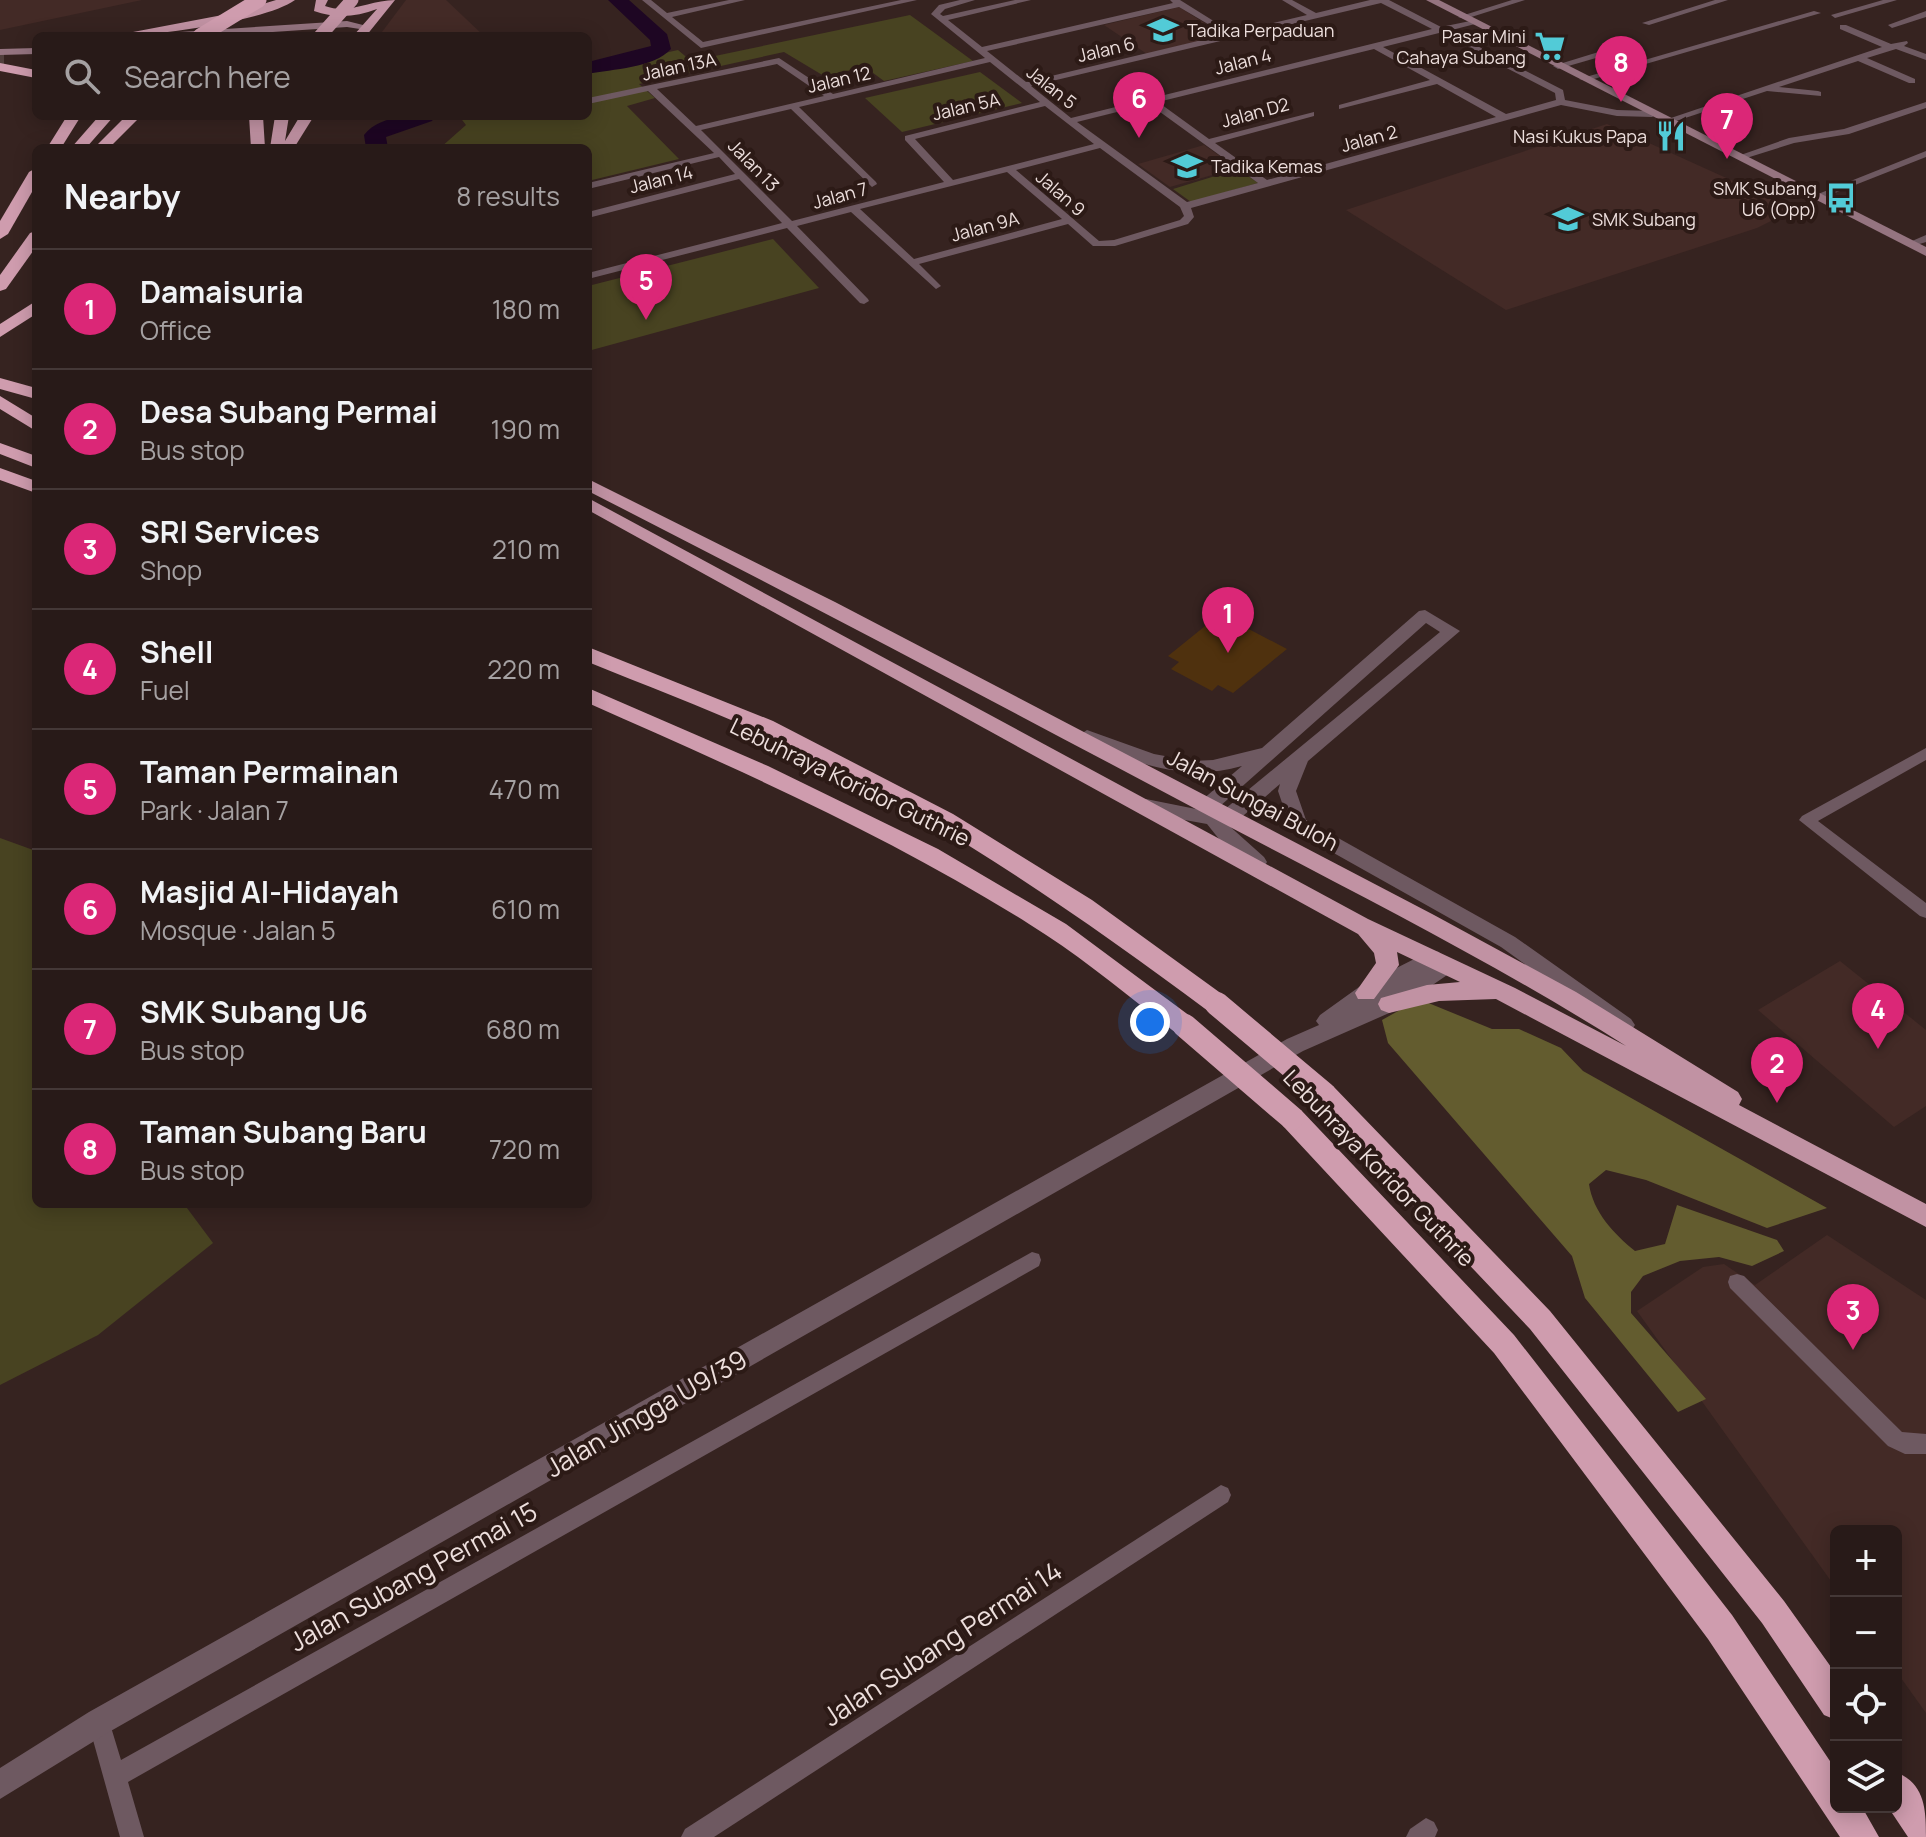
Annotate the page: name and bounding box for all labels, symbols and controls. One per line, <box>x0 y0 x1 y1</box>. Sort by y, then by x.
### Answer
school or university icon: Tadika Perpaduan <box>1146 13 1180 47</box>
place label: Tadika Perpaduan <box>1187 18 1334 42</box>
place label: Pasar Mini Cahaya Subang <box>1396 24 1526 69</box>
supermarket icon: Pasar Mini Cahaya Subang <box>1533 29 1567 63</box>
street label: Jalan 6 <box>1075 31 1137 67</box>
search box <box>32 32 592 120</box>
pin: 8 <box>1595 36 1647 102</box>
street label: Jalan 4 <box>1212 42 1274 80</box>
street label: Jalan 13A <box>640 46 719 86</box>
icon: search <box>60 54 104 98</box>
text: Search here <box>124 56 291 97</box>
street label: Jalan 12 <box>805 60 873 98</box>
street label: Jalan 5 <box>1022 60 1082 114</box>
pin: 6 <box>1113 72 1165 138</box>
street label: Jalan 5A <box>930 86 1003 125</box>
street label: Jalan D2 <box>1218 91 1292 133</box>
pin: 7 <box>1701 93 1753 159</box>
street label: Jalan 2 <box>1338 119 1400 157</box>
restaurant icon: Nasi Kukus Papa <box>1654 119 1688 153</box>
place label: Nasi Kukus Papa <box>1513 124 1647 148</box>
street label: Jalan 13 <box>723 134 785 196</box>
school or university icon: Tadika Kemas <box>1170 149 1204 183</box>
place label: Tadika Kemas <box>1211 154 1323 178</box>
street label: Jalan 14 <box>627 160 695 198</box>
street label: Jalan 9 <box>1031 165 1091 221</box>
text: Nearby <box>64 173 180 219</box>
street label: Jalan 7 <box>810 176 870 214</box>
place label: SMK Subang U6 (Opp) <box>1713 176 1817 221</box>
text: 8 results <box>456 178 560 214</box>
bus stop icon: SMK Subang U6 (Opp) <box>1824 181 1858 215</box>
school or university icon: SMK Subang <box>1551 202 1585 236</box>
street label: Jalan 9A <box>948 205 1022 247</box>
place label: SMK Subang <box>1592 207 1696 231</box>
pin: 5 <box>620 254 672 320</box>
text: Damaisuria <box>140 271 304 312</box>
text: 1 <box>84 291 96 327</box>
text: 180 m <box>492 291 560 327</box>
text: Office <box>140 312 212 348</box>
text: Desa Subang Permai <box>140 391 438 432</box>
text: 2 <box>82 411 98 447</box>
text: 190 m <box>491 411 560 447</box>
text: Bus stop <box>140 432 245 468</box>
text: SRI Services <box>140 511 320 552</box>
text: 3 <box>82 531 98 567</box>
text: 210 m <box>492 531 560 567</box>
text: Shop <box>140 552 202 588</box>
pin: 1 <box>1202 587 1254 653</box>
text: Shell <box>140 631 213 672</box>
text: 4 <box>82 651 98 687</box>
text: 220 m <box>487 651 560 687</box>
text: Fuel <box>140 672 190 708</box>
street label: Lebuhraya Koridor Guthrie <box>725 711 975 853</box>
street label: Jalan Sungai Buloh <box>1162 742 1344 858</box>
text: Taman Permainan <box>140 751 399 792</box>
text: 5 <box>82 771 98 807</box>
text: 470 m <box>489 771 560 807</box>
text: Park · Jalan 7 <box>140 792 289 828</box>
text: Masjid Al-Hidayah <box>140 871 399 912</box>
text: 6 <box>82 891 98 927</box>
text: 610 m <box>491 891 560 927</box>
text: Mosque · Jalan 5 <box>140 912 336 948</box>
pin: 4 <box>1852 983 1904 1049</box>
text: SMK Subang U6 <box>140 991 368 1032</box>
your location <box>1130 1002 1170 1042</box>
text: 7 <box>83 1011 97 1047</box>
text: 680 m <box>486 1011 560 1047</box>
text: Bus stop <box>140 1032 245 1068</box>
pin: 2 <box>1751 1037 1803 1103</box>
street label: Lebuhraya Koridor Guthrie <box>1277 1063 1481 1273</box>
text: Taman Subang Baru <box>140 1111 427 1152</box>
text: 8 <box>82 1131 98 1167</box>
text: 720 m <box>489 1131 560 1167</box>
text: Bus stop <box>140 1152 245 1188</box>
pin: 3 <box>1827 1284 1879 1350</box>
street label: Jalan Jingga U9/39 <box>539 1341 753 1485</box>
street label: Jalan Subang Permai 15 <box>283 1493 543 1659</box>
map controls <box>1830 1525 1902 1813</box>
button: + <box>1830 1525 1902 1597</box>
street label: Jalan Subang Permai 14 <box>815 1552 1069 1734</box>
button: − <box>1830 1597 1902 1669</box>
button: locate <box>1830 1669 1902 1741</box>
button: layers <box>1830 1741 1902 1813</box>

